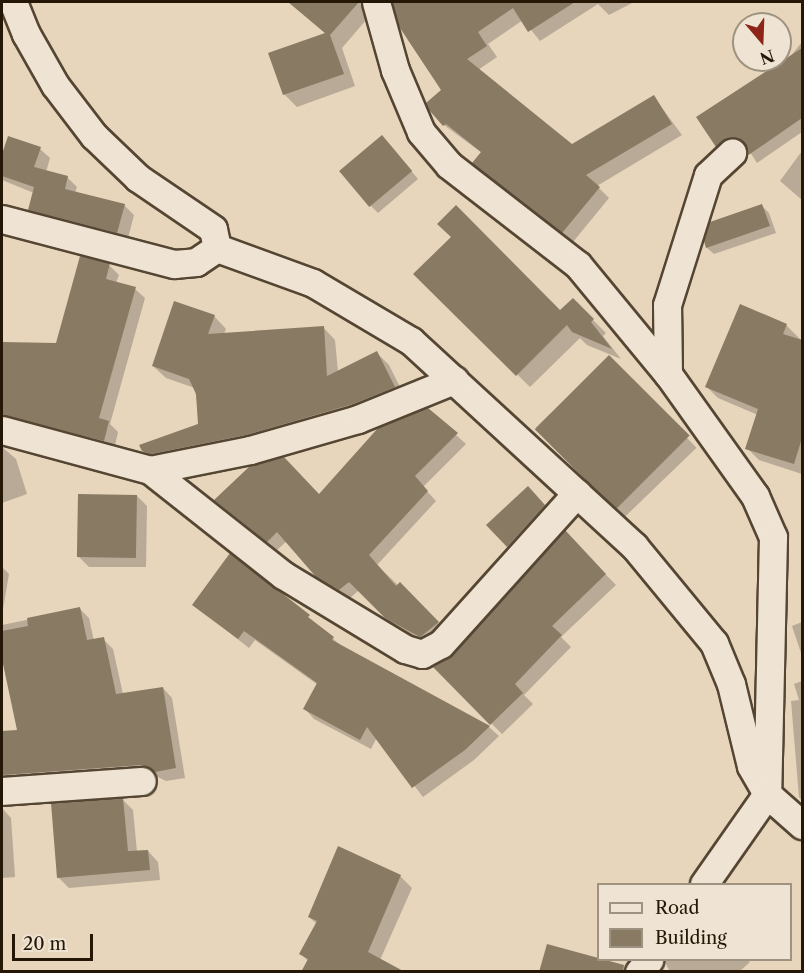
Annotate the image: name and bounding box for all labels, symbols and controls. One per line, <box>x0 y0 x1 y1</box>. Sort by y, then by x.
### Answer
north arrow <box>732 12 792 72</box>
text: N <box>757 45 777 69</box>
legend <box>597 883 792 961</box>
text: Road <box>655 897 700 919</box>
scale bar <box>15 922 96 960</box>
text: Building <box>655 927 727 949</box>
text: 20 m <box>23 933 66 955</box>

